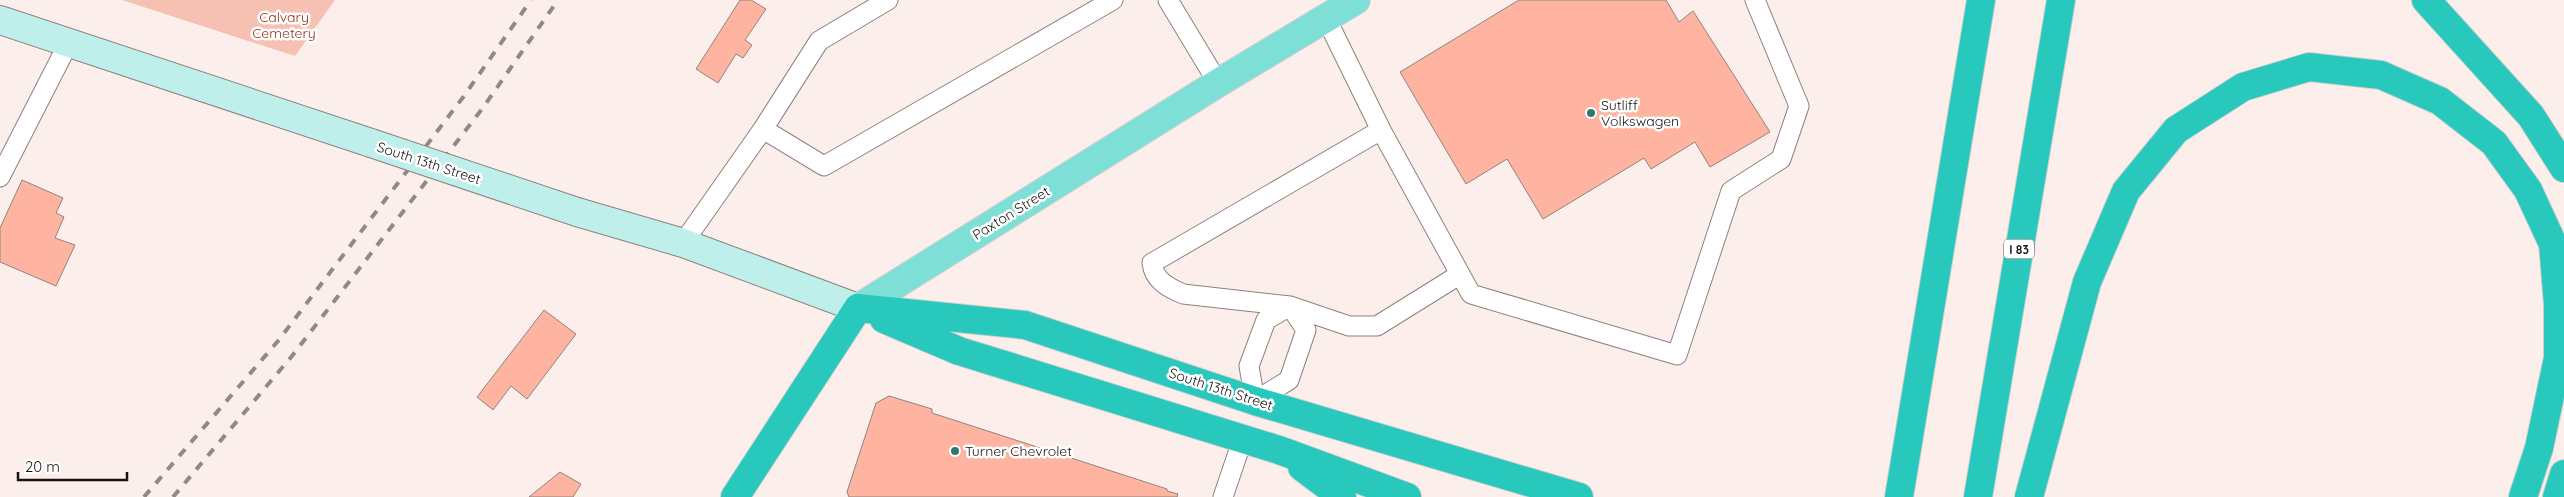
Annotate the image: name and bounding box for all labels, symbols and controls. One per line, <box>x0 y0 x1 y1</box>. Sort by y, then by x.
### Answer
park label: Calvary Cemetery <box>252 8 316 42</box>
place label: Sutliff Volkswagen <box>1601 96 1679 130</box>
marker: Sutliff Volkswagen <box>1585 107 1597 119</box>
street label: South 13th Street <box>375 138 483 188</box>
street label: Paxton Street <box>969 182 1053 244</box>
road number: I 83 <box>2004 240 2034 258</box>
street label: South 13th Street <box>1167 364 1275 414</box>
place label: Turner Chevrolet <box>965 442 1072 460</box>
marker: Turner Chevrolet <box>949 445 961 457</box>
scale bar <box>18 450 126 482</box>
text: 20 m <box>25 457 60 476</box>

